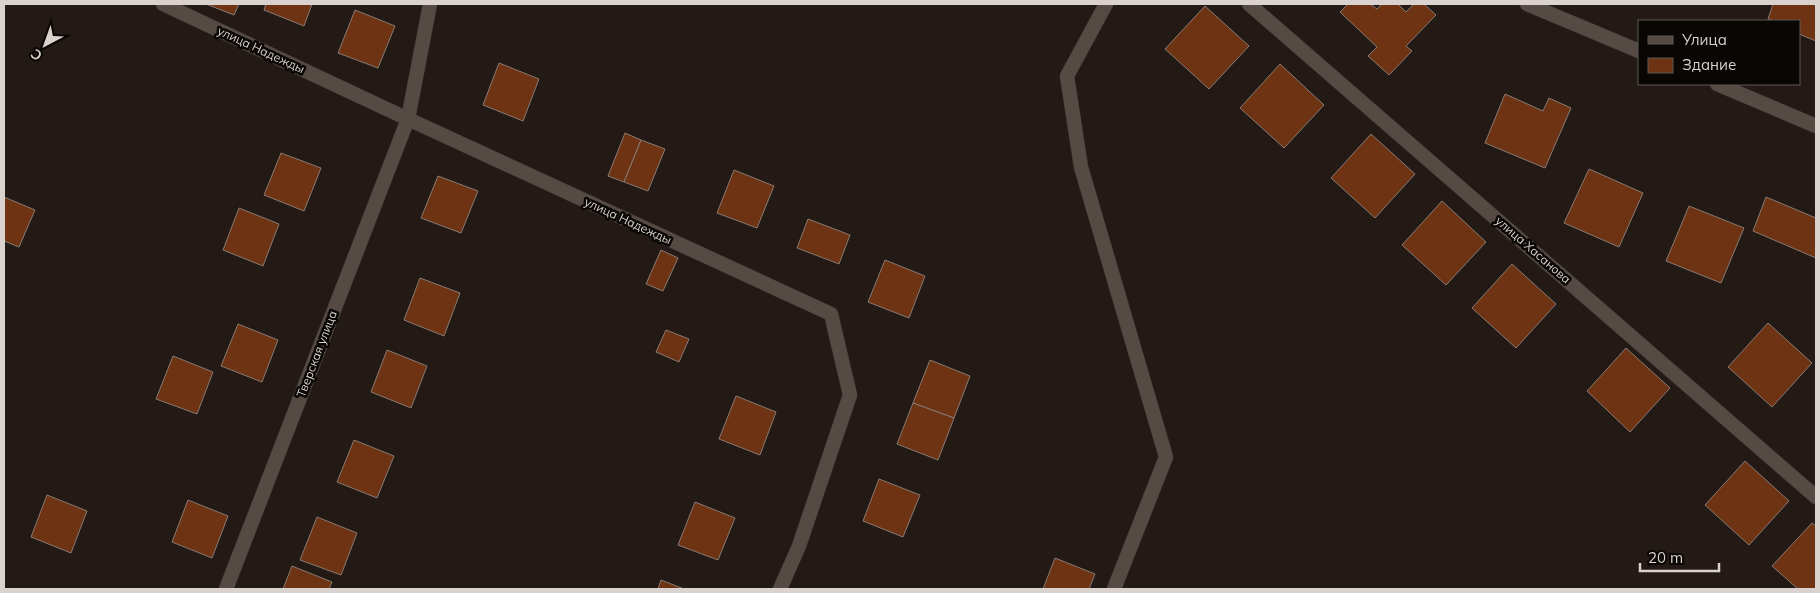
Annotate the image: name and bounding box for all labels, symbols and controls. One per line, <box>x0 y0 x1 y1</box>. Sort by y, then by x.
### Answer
north arrow <box>20 20 70 70</box>
legend <box>1638 20 1800 85</box>
street label: улица Надежды <box>215 23 307 76</box>
text: Улица <box>1681 30 1727 49</box>
text: С <box>27 45 46 65</box>
text: Здание <box>1682 55 1736 74</box>
street label: улица Надежды <box>582 194 674 247</box>
street label: улица Хасанова <box>1493 213 1574 286</box>
street label: Тверская улица <box>293 308 340 399</box>
scale bar <box>1640 540 1719 572</box>
text: 20 m <box>1648 548 1683 567</box>

